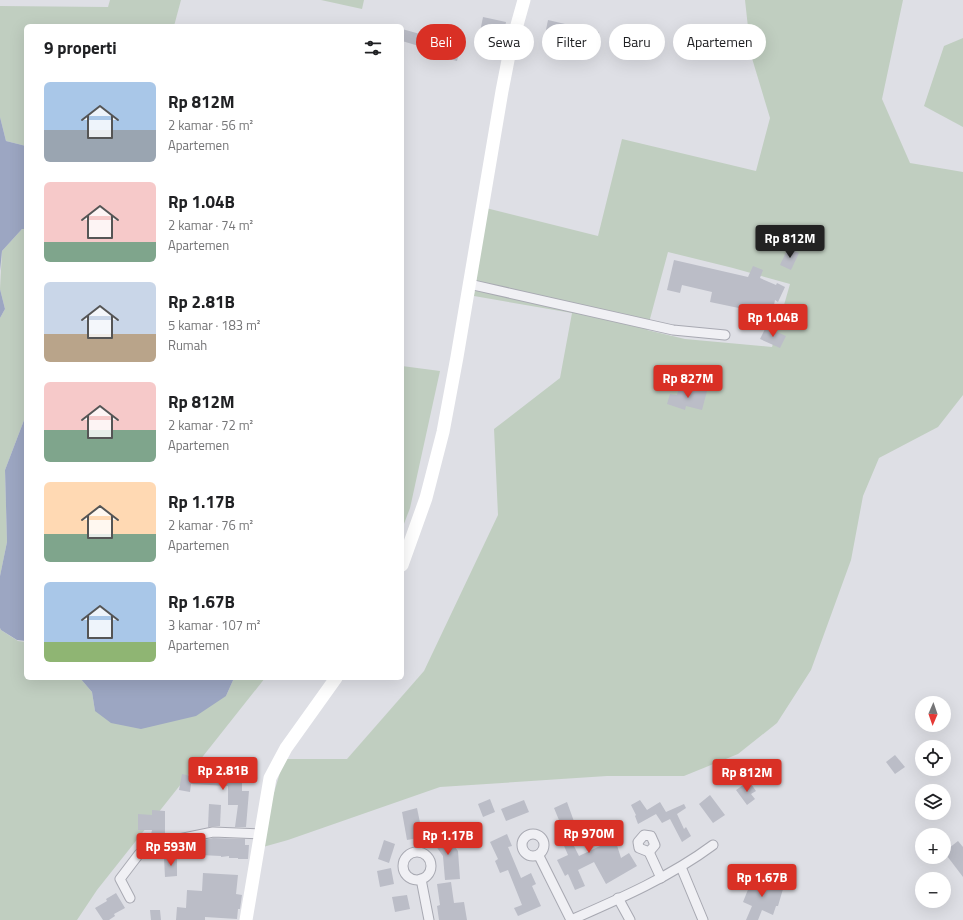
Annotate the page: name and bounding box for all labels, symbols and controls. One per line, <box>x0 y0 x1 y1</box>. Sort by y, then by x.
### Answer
chip: Beli <box>416 24 466 60</box>
chip: Sewa <box>474 24 534 60</box>
chip: Filter <box>542 24 601 60</box>
chip: Baru <box>609 24 665 60</box>
chip: Apartemen <box>673 24 766 60</box>
text: 9 properti <box>44 35 117 61</box>
icon: filters <box>362 37 384 59</box>
text: Rp 812M <box>168 89 235 115</box>
icon: home <box>76 98 124 146</box>
text: 2 kamar · 56 m² <box>168 115 253 135</box>
text: Apartemen <box>168 135 229 155</box>
text: Rp 1.04B <box>168 189 235 215</box>
icon: home <box>76 198 124 246</box>
text: 2 kamar · 74 m² <box>168 215 253 235</box>
pin: Rp 812M <box>753 225 827 259</box>
text: Rp 812M <box>765 228 816 248</box>
text: Apartemen <box>168 235 229 255</box>
text: Rp 2.81B <box>168 289 235 315</box>
icon: home <box>76 298 124 346</box>
pin: Rp 1.04B <box>732 304 814 338</box>
text: Rp 1.04B <box>747 307 799 327</box>
text: 5 kamar · 183 m² <box>168 315 260 335</box>
text: Rumah <box>168 335 207 355</box>
pin: Rp 827M <box>651 365 725 399</box>
text: Rp 827M <box>663 368 714 388</box>
text: Rp 812M <box>168 389 235 415</box>
icon: home <box>76 398 124 446</box>
text: 2 kamar · 72 m² <box>168 415 253 435</box>
text: Apartemen <box>168 435 229 455</box>
text: Rp 1.17B <box>168 489 235 515</box>
icon: home <box>76 498 124 546</box>
text: 2 kamar · 76 m² <box>168 515 253 535</box>
text: Apartemen <box>168 535 229 555</box>
text: Rp 1.67B <box>168 589 235 615</box>
icon: home <box>76 598 124 646</box>
text: 3 kamar · 107 m² <box>168 615 260 635</box>
text: Apartemen <box>168 635 229 655</box>
north arrow <box>915 696 951 732</box>
map controls <box>915 696 951 908</box>
button: locate <box>915 740 951 776</box>
pin: Rp 2.81B <box>182 757 264 791</box>
pin: Rp 812M <box>710 759 784 793</box>
text: Rp 2.81B <box>197 760 249 780</box>
text: Rp 812M <box>722 762 773 782</box>
button: layers <box>915 784 951 820</box>
pin: Rp 970M <box>552 820 626 854</box>
pin: Rp 1.17B <box>407 822 489 856</box>
text: Rp 970M <box>564 823 615 843</box>
text: Rp 1.17B <box>422 825 474 845</box>
button: + <box>915 828 951 864</box>
pin: Rp 593M <box>134 833 208 867</box>
text: Rp 593M <box>146 836 197 856</box>
pin: Rp 1.67B <box>721 864 803 898</box>
text: Rp 1.67B <box>736 867 788 887</box>
button: − <box>915 872 951 908</box>

